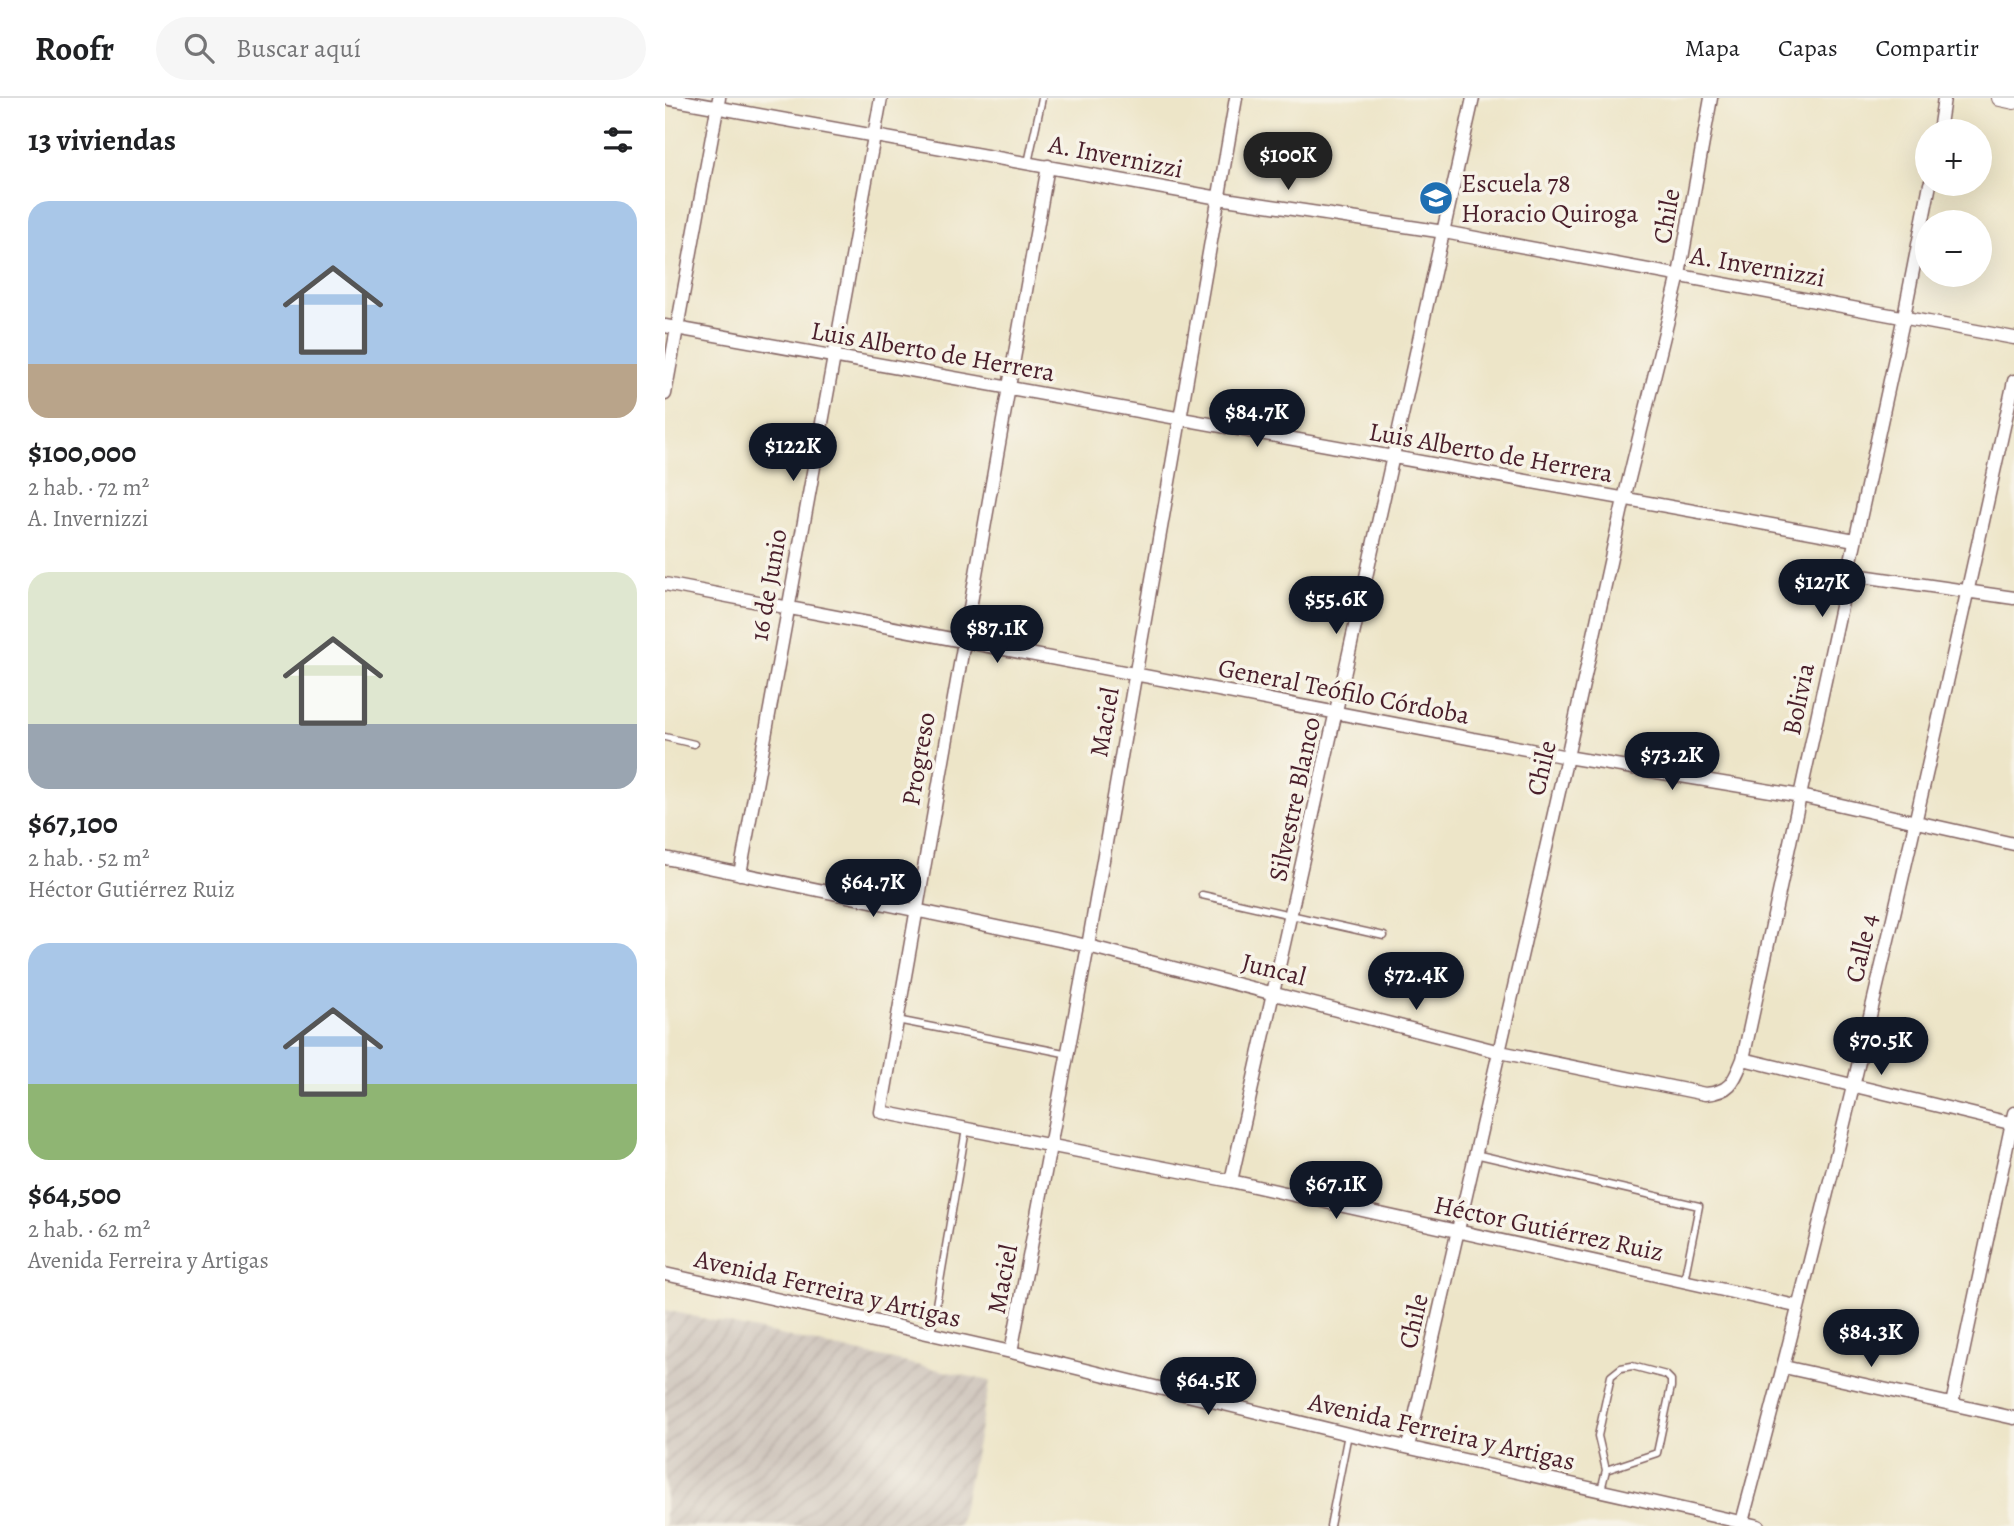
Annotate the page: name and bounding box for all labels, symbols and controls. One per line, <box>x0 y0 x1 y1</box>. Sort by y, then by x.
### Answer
search box <box>156 17 646 80</box>
text: Roofr <box>35 26 114 71</box>
icon: search <box>180 29 218 67</box>
text: Buscar aquí <box>236 31 361 66</box>
text: Mapa <box>1685 32 1740 64</box>
text: Capas <box>1778 32 1838 64</box>
text: Compartir <box>1876 32 1979 64</box>
map controls <box>1915 119 1992 287</box>
button: + <box>1915 119 1992 196</box>
text: 13 viviendas <box>28 120 176 160</box>
icon: filters <box>599 121 637 159</box>
street label: A. Invernizzi <box>1045 126 1186 187</box>
pin: $100K <box>1239 132 1337 192</box>
text: $100K <box>1259 139 1317 170</box>
place label: Escuela 78 Horacio Quiroga <box>1461 166 1638 231</box>
school or university icon: Escuela 78 Horacio Quiroga <box>1417 179 1455 217</box>
street label: Chile <box>1644 186 1689 246</box>
button: − <box>1915 210 1992 287</box>
street label: A. Invernizzi <box>1687 237 1828 296</box>
icon: home <box>270 247 396 373</box>
street label: Luis Alberto de Herrera <box>808 313 1058 390</box>
pin: $84.7K <box>1200 390 1314 449</box>
text: $84.7K <box>1225 396 1289 427</box>
street label: Luis Alberto de Herrera <box>1366 414 1616 491</box>
pin: $122K <box>744 424 842 483</box>
text: $122K <box>765 430 821 461</box>
text: $100,000 <box>28 432 136 472</box>
text: 2 hab. · 72 m² <box>28 472 149 503</box>
text: A. Invernizzi <box>28 503 149 534</box>
street label: 16 de Junio <box>741 526 796 644</box>
pin: $127K <box>1773 560 1871 619</box>
text: $127K <box>1795 566 1850 597</box>
pin: $55.6K <box>1279 576 1393 636</box>
text: $55.6K <box>1305 583 1367 614</box>
pin: $87.1K <box>940 606 1054 665</box>
text: $87.1K <box>966 612 1028 643</box>
icon: home <box>270 618 396 744</box>
street label: General Teófilo Córdoba <box>1215 650 1473 733</box>
street label: Bolivia <box>1774 660 1823 738</box>
street label: Maciel <box>1081 684 1128 760</box>
street label: Progreso <box>893 709 944 809</box>
street label: Silvestre Blanco <box>1260 714 1329 885</box>
pin: $73.2K <box>1615 732 1729 792</box>
street label: Chile <box>1518 737 1565 799</box>
text: $73.2K <box>1641 739 1703 770</box>
text: $67,100 <box>28 803 118 843</box>
text: 2 hab. · 52 m² <box>28 843 150 874</box>
pin: $64.7K <box>816 860 930 919</box>
text: $64.7K <box>841 866 905 897</box>
text: Héctor Gutiérrez Ruiz <box>28 874 235 905</box>
street label: Calle 4 <box>1837 910 1886 986</box>
street label: Juncal <box>1238 945 1310 994</box>
pin: $72.4K <box>1359 953 1473 1012</box>
text: $72.4K <box>1384 959 1448 990</box>
icon: home <box>270 989 396 1115</box>
pin: $70.5K <box>1824 1018 1938 1077</box>
text: $70.5K <box>1849 1024 1913 1055</box>
pin: $67.1K <box>1279 1162 1393 1221</box>
text: $67.1K <box>1306 1168 1366 1199</box>
text: $64,500 <box>28 1174 121 1214</box>
street label: Héctor Gutiérrez Ruiz <box>1431 1187 1667 1270</box>
text: 2 hab. · 62 m² <box>28 1214 150 1245</box>
street label: Avenida Ferreira y Artigas <box>690 1241 964 1336</box>
street label: Maciel <box>979 1241 1026 1317</box>
text: Avenida Ferreira y Artigas <box>28 1245 269 1276</box>
street label: Chile <box>1390 1290 1437 1352</box>
pin: $84.3K <box>1814 1310 1928 1369</box>
text: $84.3K <box>1839 1316 1903 1347</box>
pin: $64.5K <box>1151 1358 1265 1417</box>
text: $64.5K <box>1176 1364 1240 1395</box>
street label: Avenida Ferreira y Artigas <box>1304 1384 1578 1479</box>

